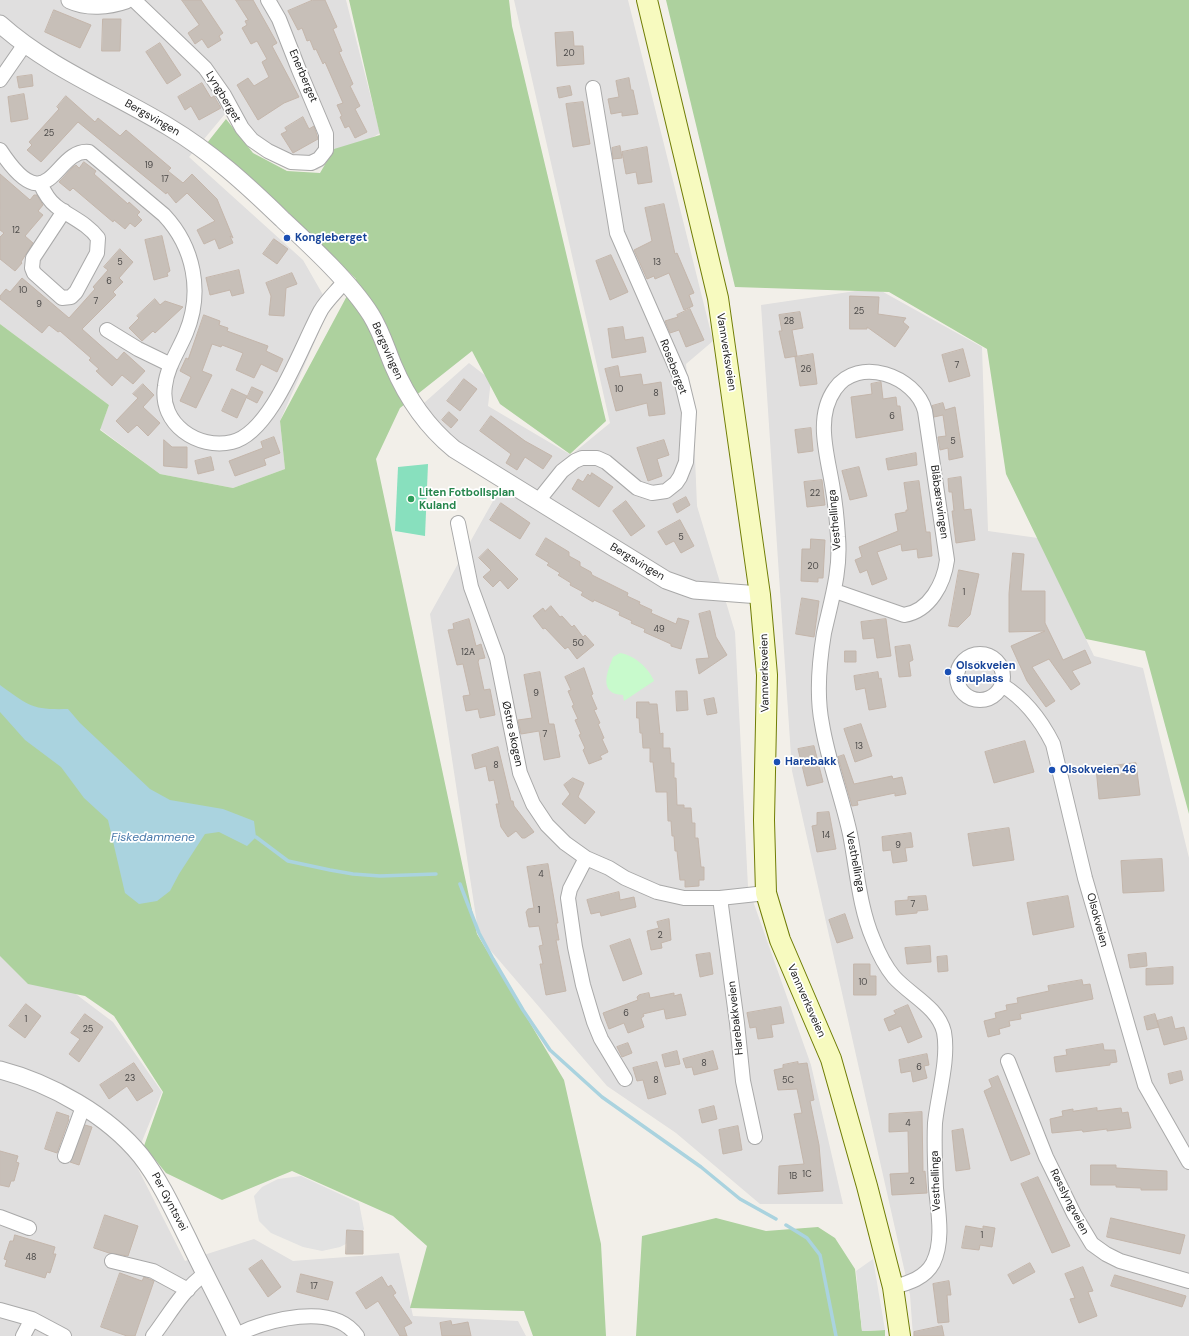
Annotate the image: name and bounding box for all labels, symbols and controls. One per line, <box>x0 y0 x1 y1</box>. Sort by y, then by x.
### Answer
street label: Enerberget <box>286 48 320 104</box>
house number: 20 <box>563 49 575 59</box>
street label: Lyngberget <box>203 69 243 125</box>
street label: Bergsvingen <box>122 97 182 139</box>
house number: 25 <box>44 129 54 139</box>
house number: 19 <box>145 161 153 171</box>
house number: 17 <box>161 175 169 185</box>
house number: 12 <box>12 226 20 236</box>
place label: Kongleberget <box>295 231 367 245</box>
marker: Kongleberget <box>282 233 292 243</box>
house number: 5 <box>117 258 123 268</box>
house number: 13 <box>653 258 661 268</box>
house number: 6 <box>106 277 112 287</box>
house number: 10 <box>19 286 27 296</box>
house number: 7 <box>94 297 98 307</box>
house number: 9 <box>36 300 42 310</box>
house number: 25 <box>854 307 864 317</box>
street label: Vannverksveien <box>713 312 739 392</box>
house number: 28 <box>784 317 794 327</box>
street label: Bergsvingen <box>368 320 406 382</box>
street label: Roseberget <box>656 338 690 396</box>
house number: 7 <box>955 361 959 371</box>
house number: 26 <box>801 365 811 375</box>
house number: 10 <box>615 385 623 395</box>
house number: 8 <box>653 389 659 399</box>
house number: 6 <box>889 412 895 422</box>
house number: 5 <box>950 437 956 447</box>
street label: Blåbærsvingen <box>927 464 951 540</box>
place label: Liten Fotbollsplan Kuland <box>419 486 515 512</box>
house number: 22 <box>810 489 820 499</box>
street label: Vesthellinga <box>826 489 844 551</box>
marker: Liten Fotbollsplan Kuland <box>406 494 416 504</box>
house number: 5 <box>678 533 684 543</box>
street label: Bergsvingen <box>607 541 667 583</box>
house number: 20 <box>807 562 819 572</box>
house number: 1 <box>963 588 965 598</box>
house number: 49 <box>653 625 665 635</box>
street label: Vannverksveien <box>758 634 772 712</box>
house number: 50 <box>572 639 584 649</box>
house number: 12A <box>461 648 475 658</box>
place label: Olsokveien snuplass <box>956 659 1015 685</box>
marker: Olsokveien snuplass <box>943 667 953 677</box>
house number: 9 <box>533 689 539 699</box>
street label: Østre skogen <box>499 700 525 768</box>
house number: 7 <box>543 730 547 740</box>
house number: 13 <box>855 742 863 752</box>
place label: Harebakk <box>785 755 837 769</box>
marker: Harebakk <box>772 757 782 767</box>
house number: 8 <box>493 761 499 771</box>
place label: Olsokveien 46 <box>1060 763 1136 777</box>
marker: Olsokveien 46 <box>1047 765 1057 775</box>
water label: Fiskedammene <box>111 831 195 845</box>
house number: 14 <box>822 831 830 841</box>
street label: Vesthellinga <box>843 831 867 893</box>
house number: 9 <box>895 841 901 851</box>
house number: 4 <box>538 870 544 880</box>
street label: Olsokveien <box>1083 891 1111 949</box>
house number: 7 <box>911 900 915 910</box>
house number: 1 <box>538 906 540 916</box>
house number: 2 <box>657 931 663 941</box>
street label: Vannverksveien <box>784 962 828 1040</box>
house number: 10 <box>859 978 867 988</box>
street label: Harebakkveien <box>726 980 746 1056</box>
house number: 6 <box>623 1009 629 1019</box>
house number: 1 <box>25 1015 27 1025</box>
house number: 25 <box>83 1025 93 1035</box>
house number: 8 <box>701 1059 707 1069</box>
house number: 6 <box>916 1063 922 1073</box>
house number: 23 <box>125 1074 135 1084</box>
house number: 8 <box>653 1076 659 1086</box>
house number: 5C <box>782 1076 794 1086</box>
house number: 4 <box>905 1119 911 1129</box>
street label: Vesthellinga <box>928 1150 944 1212</box>
street label: Røsslyngveien <box>1047 1167 1091 1237</box>
house number: 1C <box>802 1170 812 1180</box>
street label: Per Gyntsvei <box>148 1171 190 1233</box>
house number: 1B <box>789 1172 797 1182</box>
house number: 2 <box>909 1177 915 1187</box>
house number: 1 <box>981 1231 983 1241</box>
house number: 48 <box>26 1253 36 1263</box>
house number: 17 <box>310 1282 318 1292</box>

